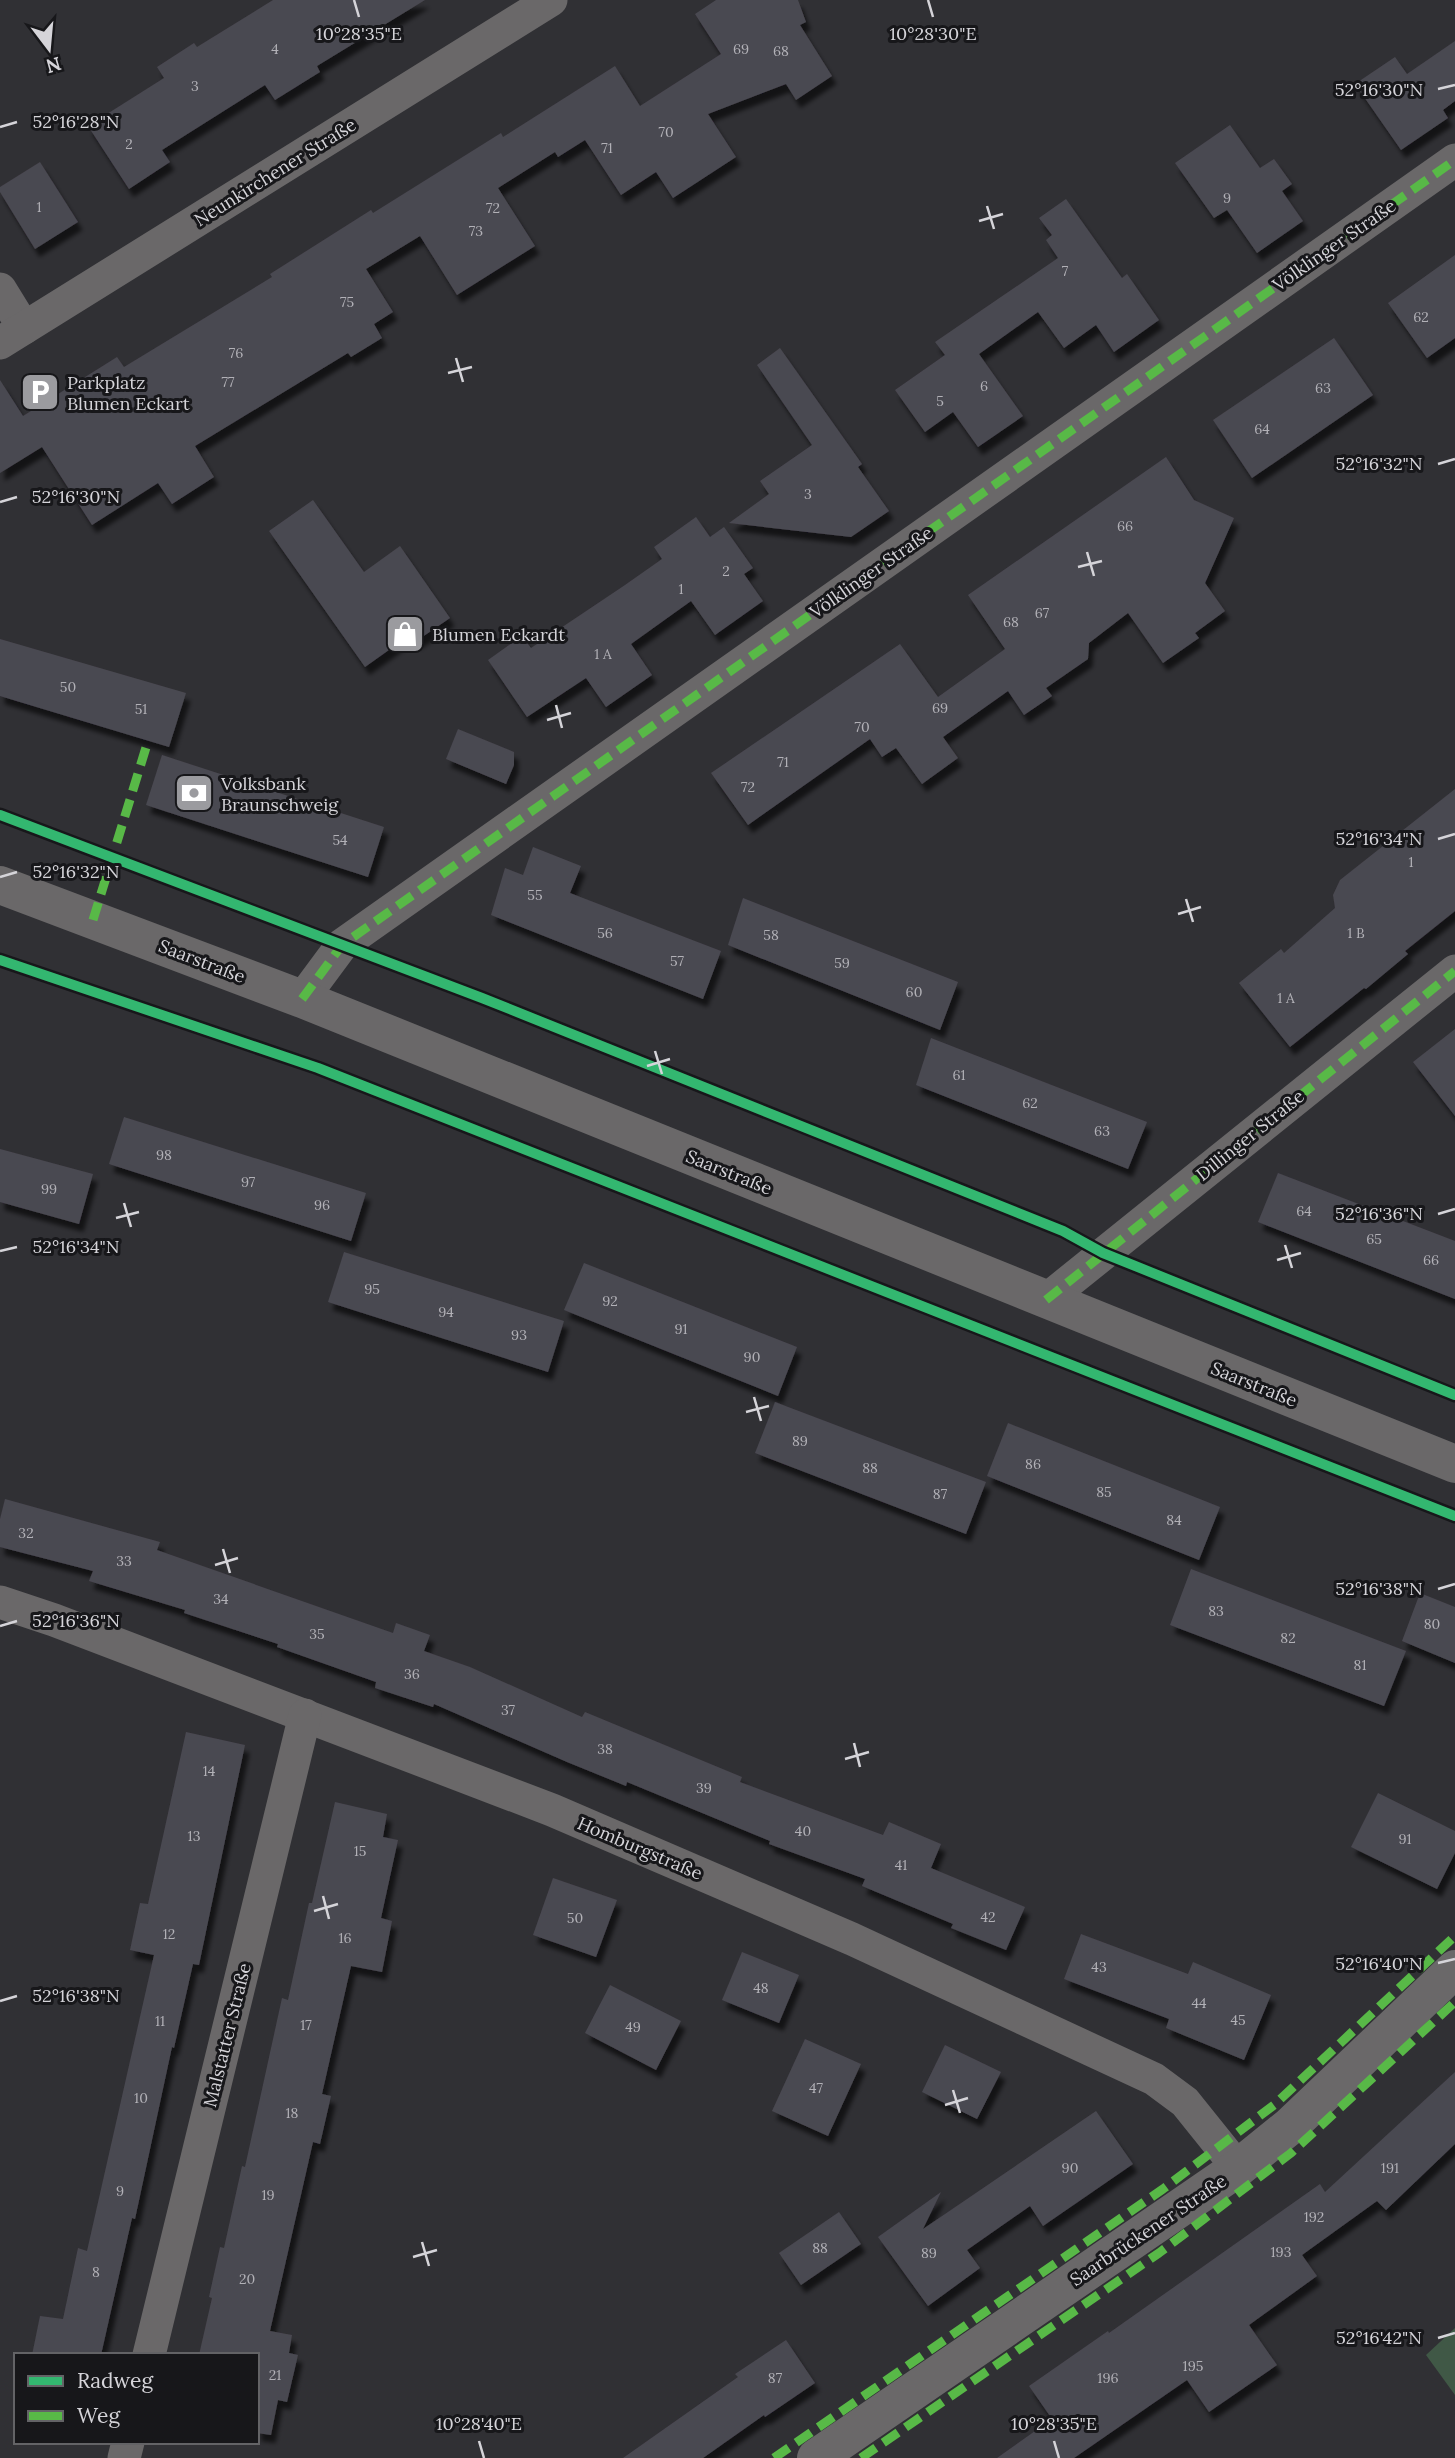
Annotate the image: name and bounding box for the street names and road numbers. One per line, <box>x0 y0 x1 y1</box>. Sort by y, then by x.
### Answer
street label: Neunkirchener Straße <box>190 113 360 231</box>
street label: Völklinger Straße <box>1267 194 1400 297</box>
street label: Völklinger Straße <box>804 521 937 624</box>
street label: Saarstraße <box>155 934 249 988</box>
street label: Dillinger Straße <box>1191 1084 1309 1186</box>
street label: Saarstraße <box>683 1144 776 1200</box>
street label: Saarstraße <box>1208 1356 1301 1412</box>
street label: Homburgstraße <box>574 1811 706 1885</box>
street label: Malstatter Straße <box>198 1960 256 2109</box>
street label: Saarbrückener Straße <box>1065 2169 1231 2291</box>

